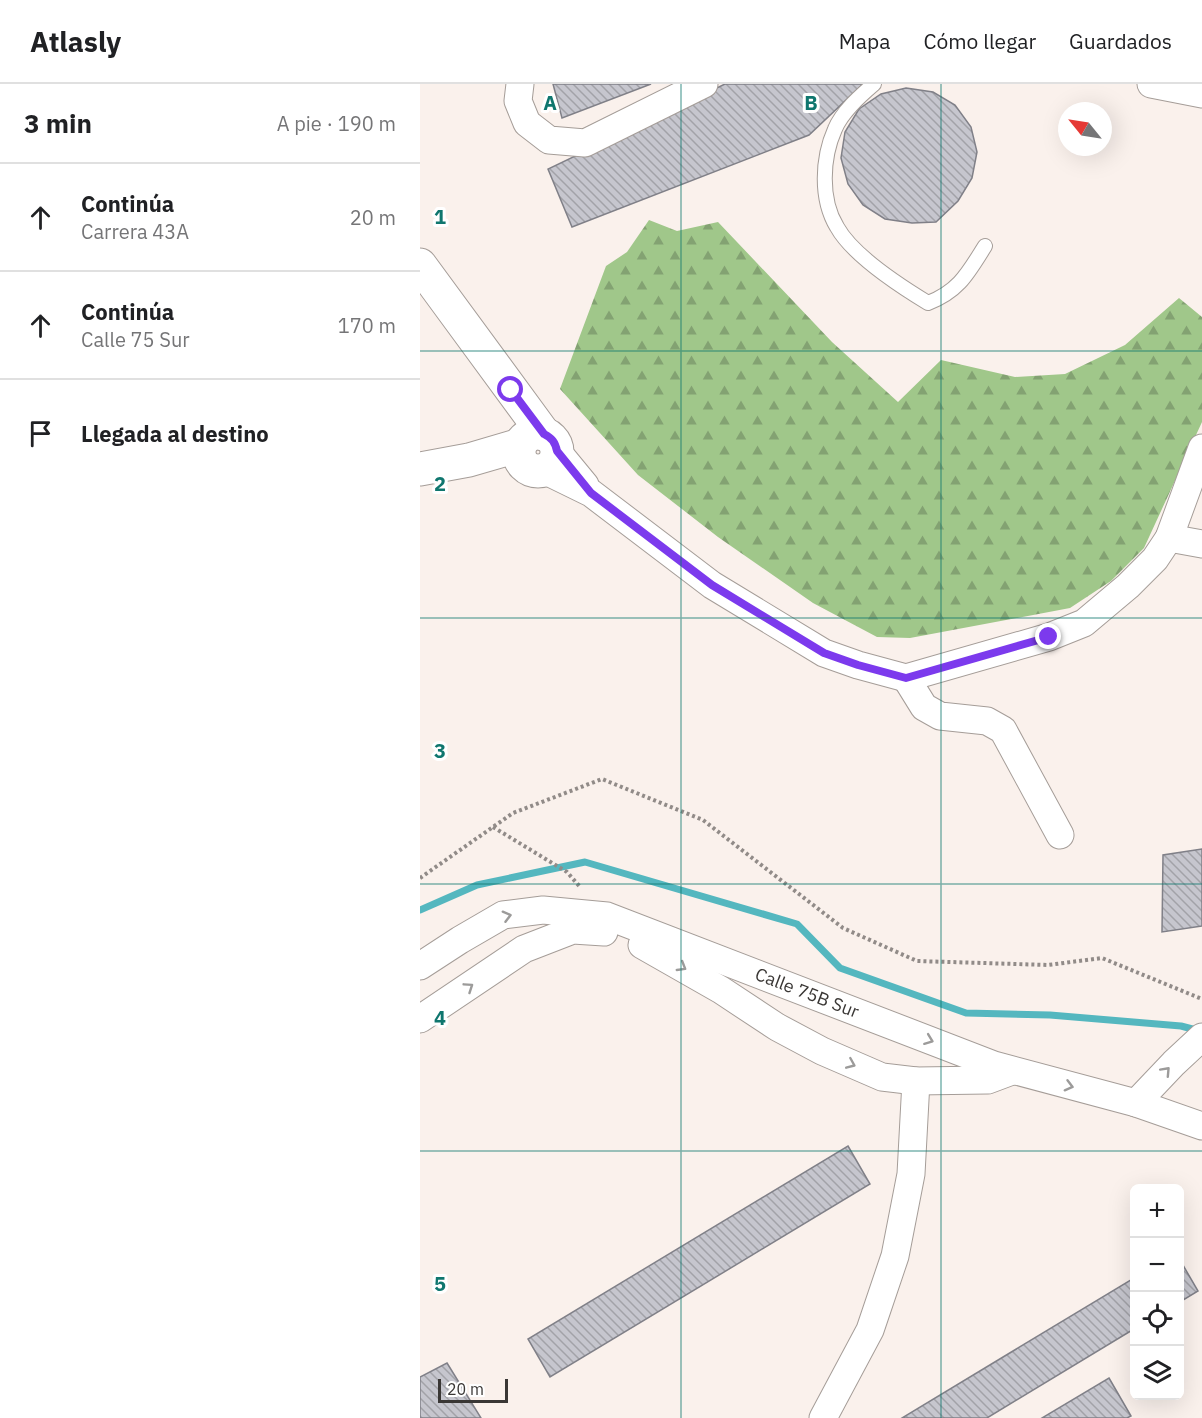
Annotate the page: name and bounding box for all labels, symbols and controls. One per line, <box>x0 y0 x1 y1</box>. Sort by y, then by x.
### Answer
text: Atlasly <box>30 23 121 60</box>
text: Mapa <box>839 27 890 55</box>
text: Cómo llegar <box>923 27 1036 55</box>
text: Guardados <box>1069 27 1172 55</box>
text: A <box>543 89 557 116</box>
text: B <box>804 89 818 116</box>
north arrow <box>1058 102 1112 156</box>
text: 3 min <box>24 106 92 140</box>
text: A pie · 190 m <box>277 110 396 137</box>
text: Continúa <box>81 189 174 218</box>
icon: ahead <box>24 201 57 234</box>
text: 1 <box>434 203 446 230</box>
text: 20 m <box>350 204 396 231</box>
text: Carrera 43A <box>81 218 189 245</box>
text: Continúa <box>81 297 174 326</box>
icon: ahead <box>24 309 57 342</box>
text: 170 m <box>338 312 396 339</box>
text: Calle 75 Sur <box>81 326 190 353</box>
route start <box>497 376 523 402</box>
icon: arrive <box>24 417 57 450</box>
text: Llegada al destino <box>81 419 269 448</box>
text: 2 <box>434 470 446 497</box>
route end <box>1035 623 1061 649</box>
text: 3 <box>434 737 446 764</box>
one-way arrow <box>502 911 512 924</box>
one-way arrow <box>676 959 686 971</box>
street label: Calle 75B Sur <box>752 962 863 1023</box>
one-way arrow <box>462 983 473 994</box>
text: 4 <box>434 1004 446 1031</box>
one-way arrow <box>924 1033 934 1046</box>
one-way arrow <box>844 1056 855 1068</box>
one-way arrow <box>1159 1068 1170 1078</box>
one-way arrow <box>1064 1078 1074 1091</box>
map controls <box>1130 1184 1184 1400</box>
button: + <box>1130 1184 1184 1238</box>
button: − <box>1130 1238 1184 1292</box>
text: 5 <box>434 1270 446 1297</box>
button: locate <box>1130 1292 1184 1346</box>
button: layers <box>1130 1346 1184 1400</box>
scale bar <box>438 1376 508 1404</box>
text: 20 m <box>447 1379 484 1399</box>

